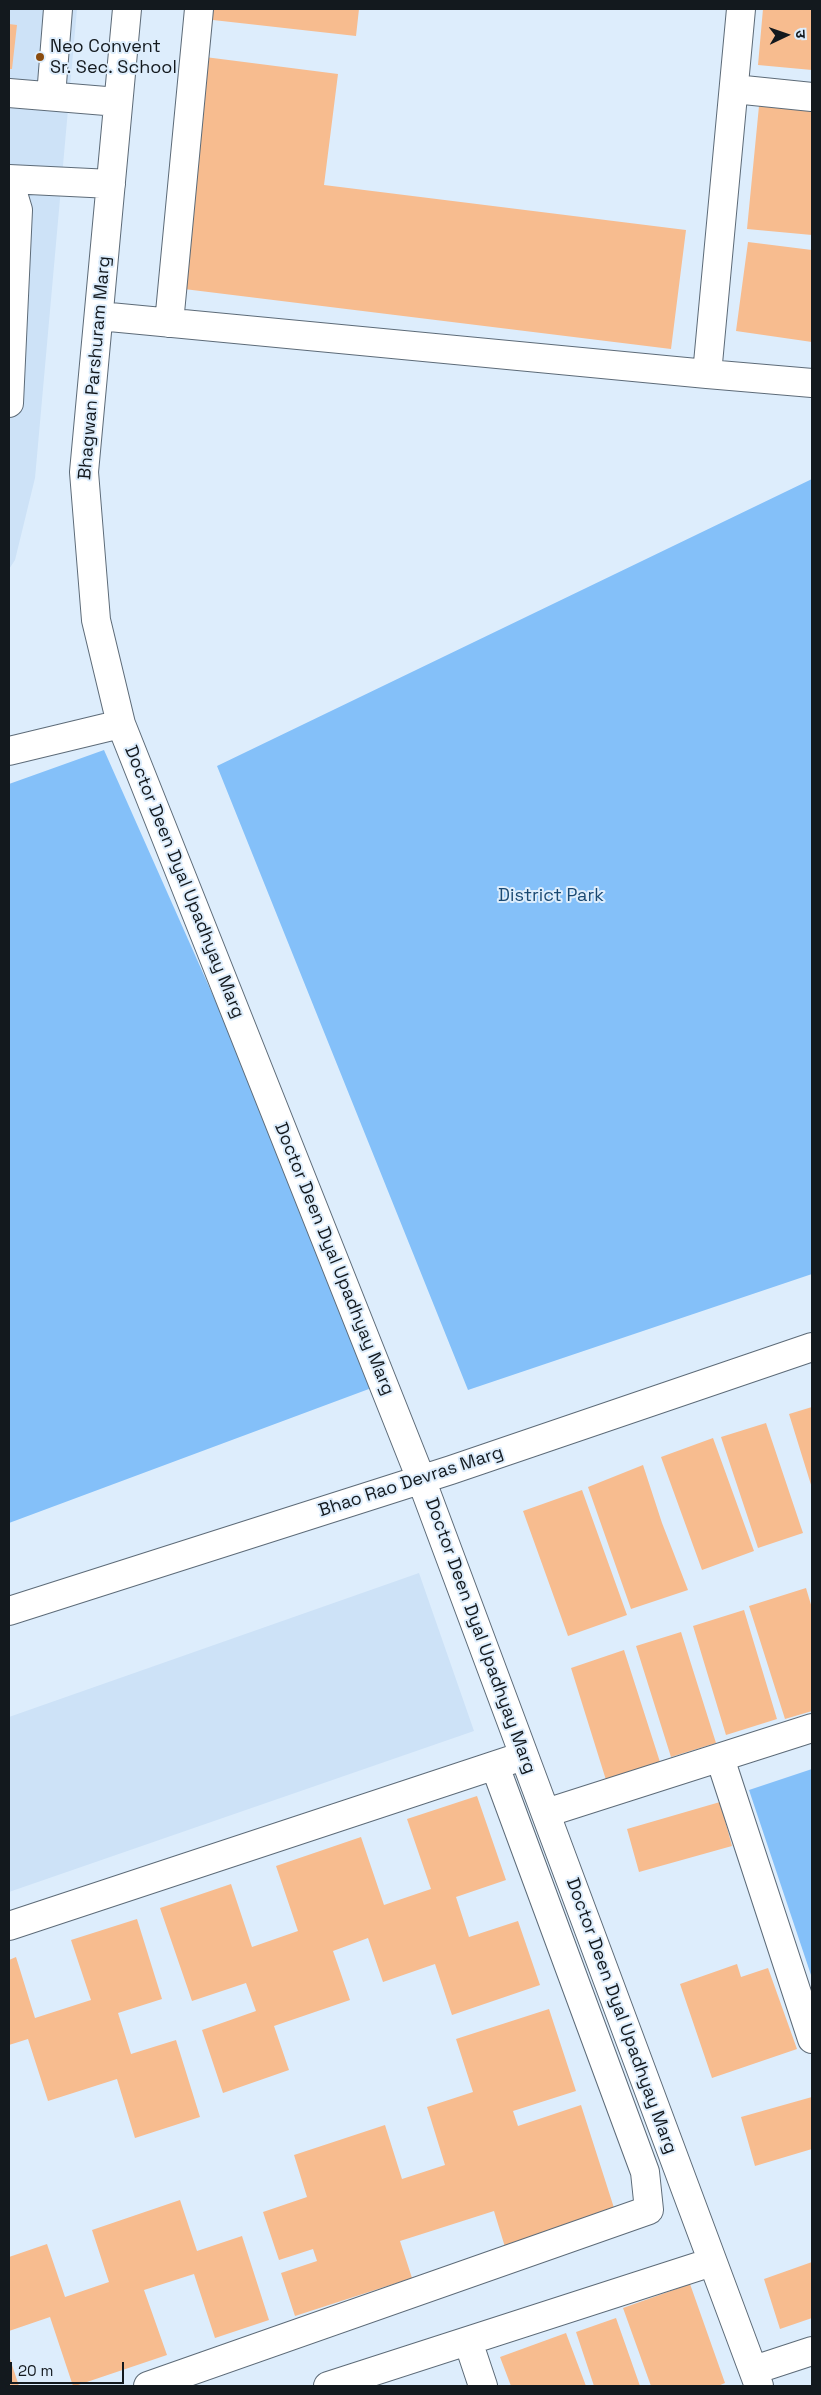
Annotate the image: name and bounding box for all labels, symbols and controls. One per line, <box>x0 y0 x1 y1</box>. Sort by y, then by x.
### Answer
north arrow <box>761 10 811 60</box>
text: उ <box>792 30 810 39</box>
place label: Neo Convent Sr. Sec. School <box>50 36 177 78</box>
marker: Neo Convent Sr. Sec. School <box>34 51 46 63</box>
street label: Bhagwan Parshuram Marg <box>74 255 116 481</box>
street label: Doctor Deen Dyal Upadhyay Marg <box>119 743 249 1021</box>
park label: District Park <box>498 885 604 907</box>
street label: Doctor Deen Dyal Upadhyay Marg <box>269 1120 399 1398</box>
street label: Bhao Rao Devras Marg <box>316 1442 506 1522</box>
street label: Doctor Deen Dyal Upadhyay Marg <box>420 1495 540 1777</box>
street label: Doctor Deen Dyal Upadhyay Marg <box>561 1875 681 2157</box>
scale bar <box>12 2352 126 2384</box>
text: 20 m <box>18 2361 53 2380</box>

